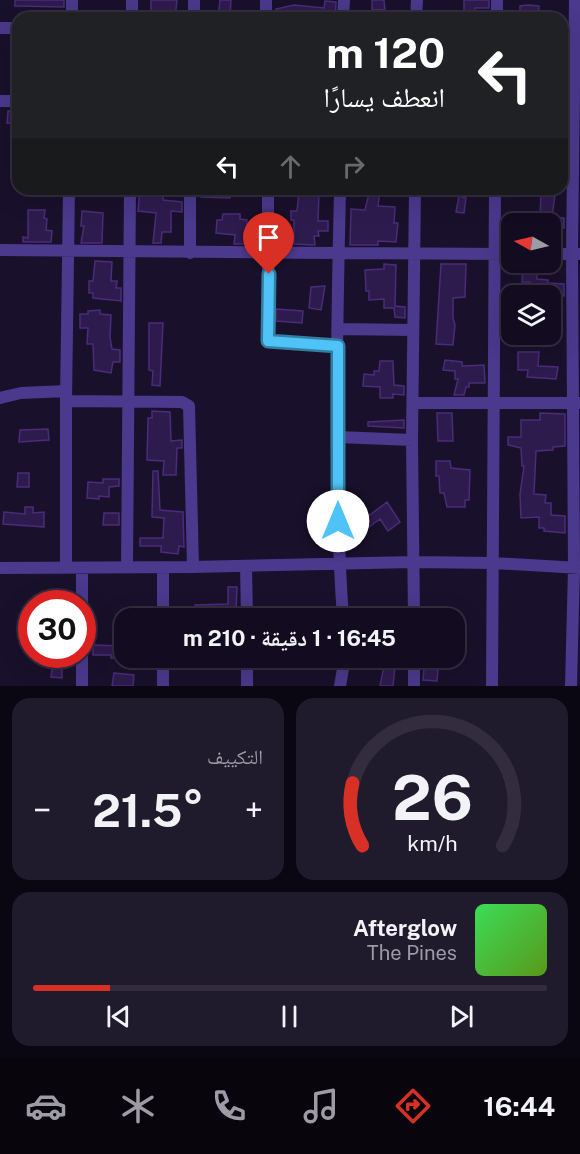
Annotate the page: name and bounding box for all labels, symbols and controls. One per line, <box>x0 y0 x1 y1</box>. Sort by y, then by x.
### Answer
text: 120 m <box>326 28 445 77</box>
icon: left <box>466 36 544 114</box>
text: انعطف يسارًا <box>324 81 445 113</box>
icon: left <box>211 150 244 183</box>
icon: ahead <box>274 150 307 183</box>
icon: right <box>337 150 370 183</box>
pin <box>243 212 294 274</box>
north arrow <box>501 213 561 273</box>
map controls <box>501 213 561 345</box>
icon: arrive <box>252 221 285 254</box>
button: layers <box>501 285 561 345</box>
position arrow <box>306 489 370 553</box>
speed limit sign: 30 <box>18 590 96 668</box>
text: 16:45 · 1 دقيقة · 210 m <box>183 625 396 651</box>
text: التكييف <box>207 745 263 769</box>
text: 26 <box>392 761 472 834</box>
text: 21.5° <box>92 784 204 837</box>
text: − <box>33 791 51 829</box>
text: + <box>245 791 263 829</box>
text: km/h <box>407 831 457 856</box>
text: Afterglow <box>353 915 457 941</box>
text: The Pines <box>367 941 457 965</box>
icon: previous <box>102 1000 135 1033</box>
icon: pause <box>273 1000 306 1033</box>
icon: next <box>445 1000 478 1033</box>
icon: car <box>25 1085 67 1127</box>
icon: climate <box>117 1085 159 1127</box>
icon: phone <box>208 1085 250 1127</box>
icon: music <box>300 1085 342 1127</box>
icon: directions <box>392 1085 434 1127</box>
text: 16:44 <box>483 1090 555 1122</box>

